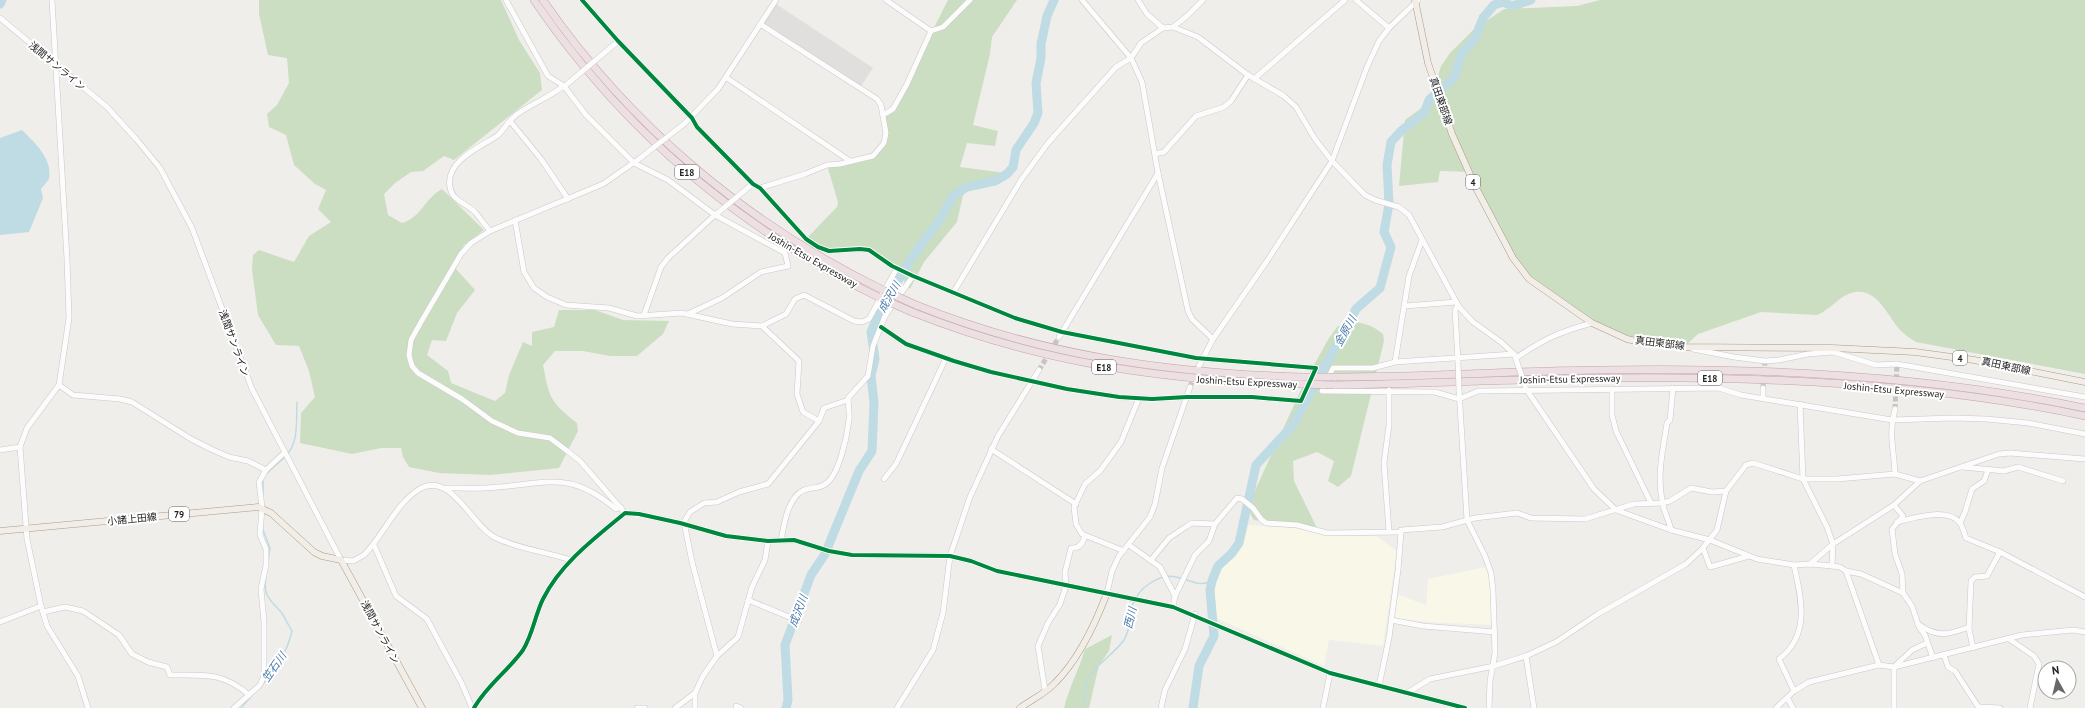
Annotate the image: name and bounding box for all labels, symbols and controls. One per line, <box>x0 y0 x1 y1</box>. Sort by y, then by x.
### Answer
street label: 浅間サンライン <box>26 39 88 93</box>
street label: 真田東部線 <box>1427 75 1455 127</box>
road number: E18 <box>675 165 699 179</box>
road number: 4 <box>1466 175 1480 189</box>
street label: Joshin-Etsu Expressway <box>765 229 860 291</box>
water label: 成沢川 <box>875 278 904 315</box>
street label: 浅間サンライン <box>216 308 252 378</box>
water label: 金原川 <box>1331 312 1360 349</box>
street label: 真田東部線 <box>1634 334 1686 352</box>
road number: 4 <box>1953 351 1967 365</box>
street label: 真田東部線 <box>1980 354 2032 378</box>
road number: E18 <box>1092 360 1116 374</box>
road number: E18 <box>1698 371 1722 385</box>
street label: Joshin-Etsu Expressway <box>1519 372 1621 386</box>
street label: Joshin-Etsu Expressway <box>1195 373 1298 391</box>
street label: Joshin-Etsu Expressway <box>1842 379 1945 401</box>
road number: 79 <box>169 507 189 521</box>
street label: 小諸上田線 <box>106 510 158 528</box>
water label: 成沢川 <box>786 592 811 629</box>
street label: 浅間サンライン <box>358 598 402 666</box>
water label: 西川 <box>1121 605 1140 630</box>
water label: 笠石川 <box>259 649 290 685</box>
north arrow <box>2037 660 2077 700</box>
text: N <box>2051 663 2060 678</box>

